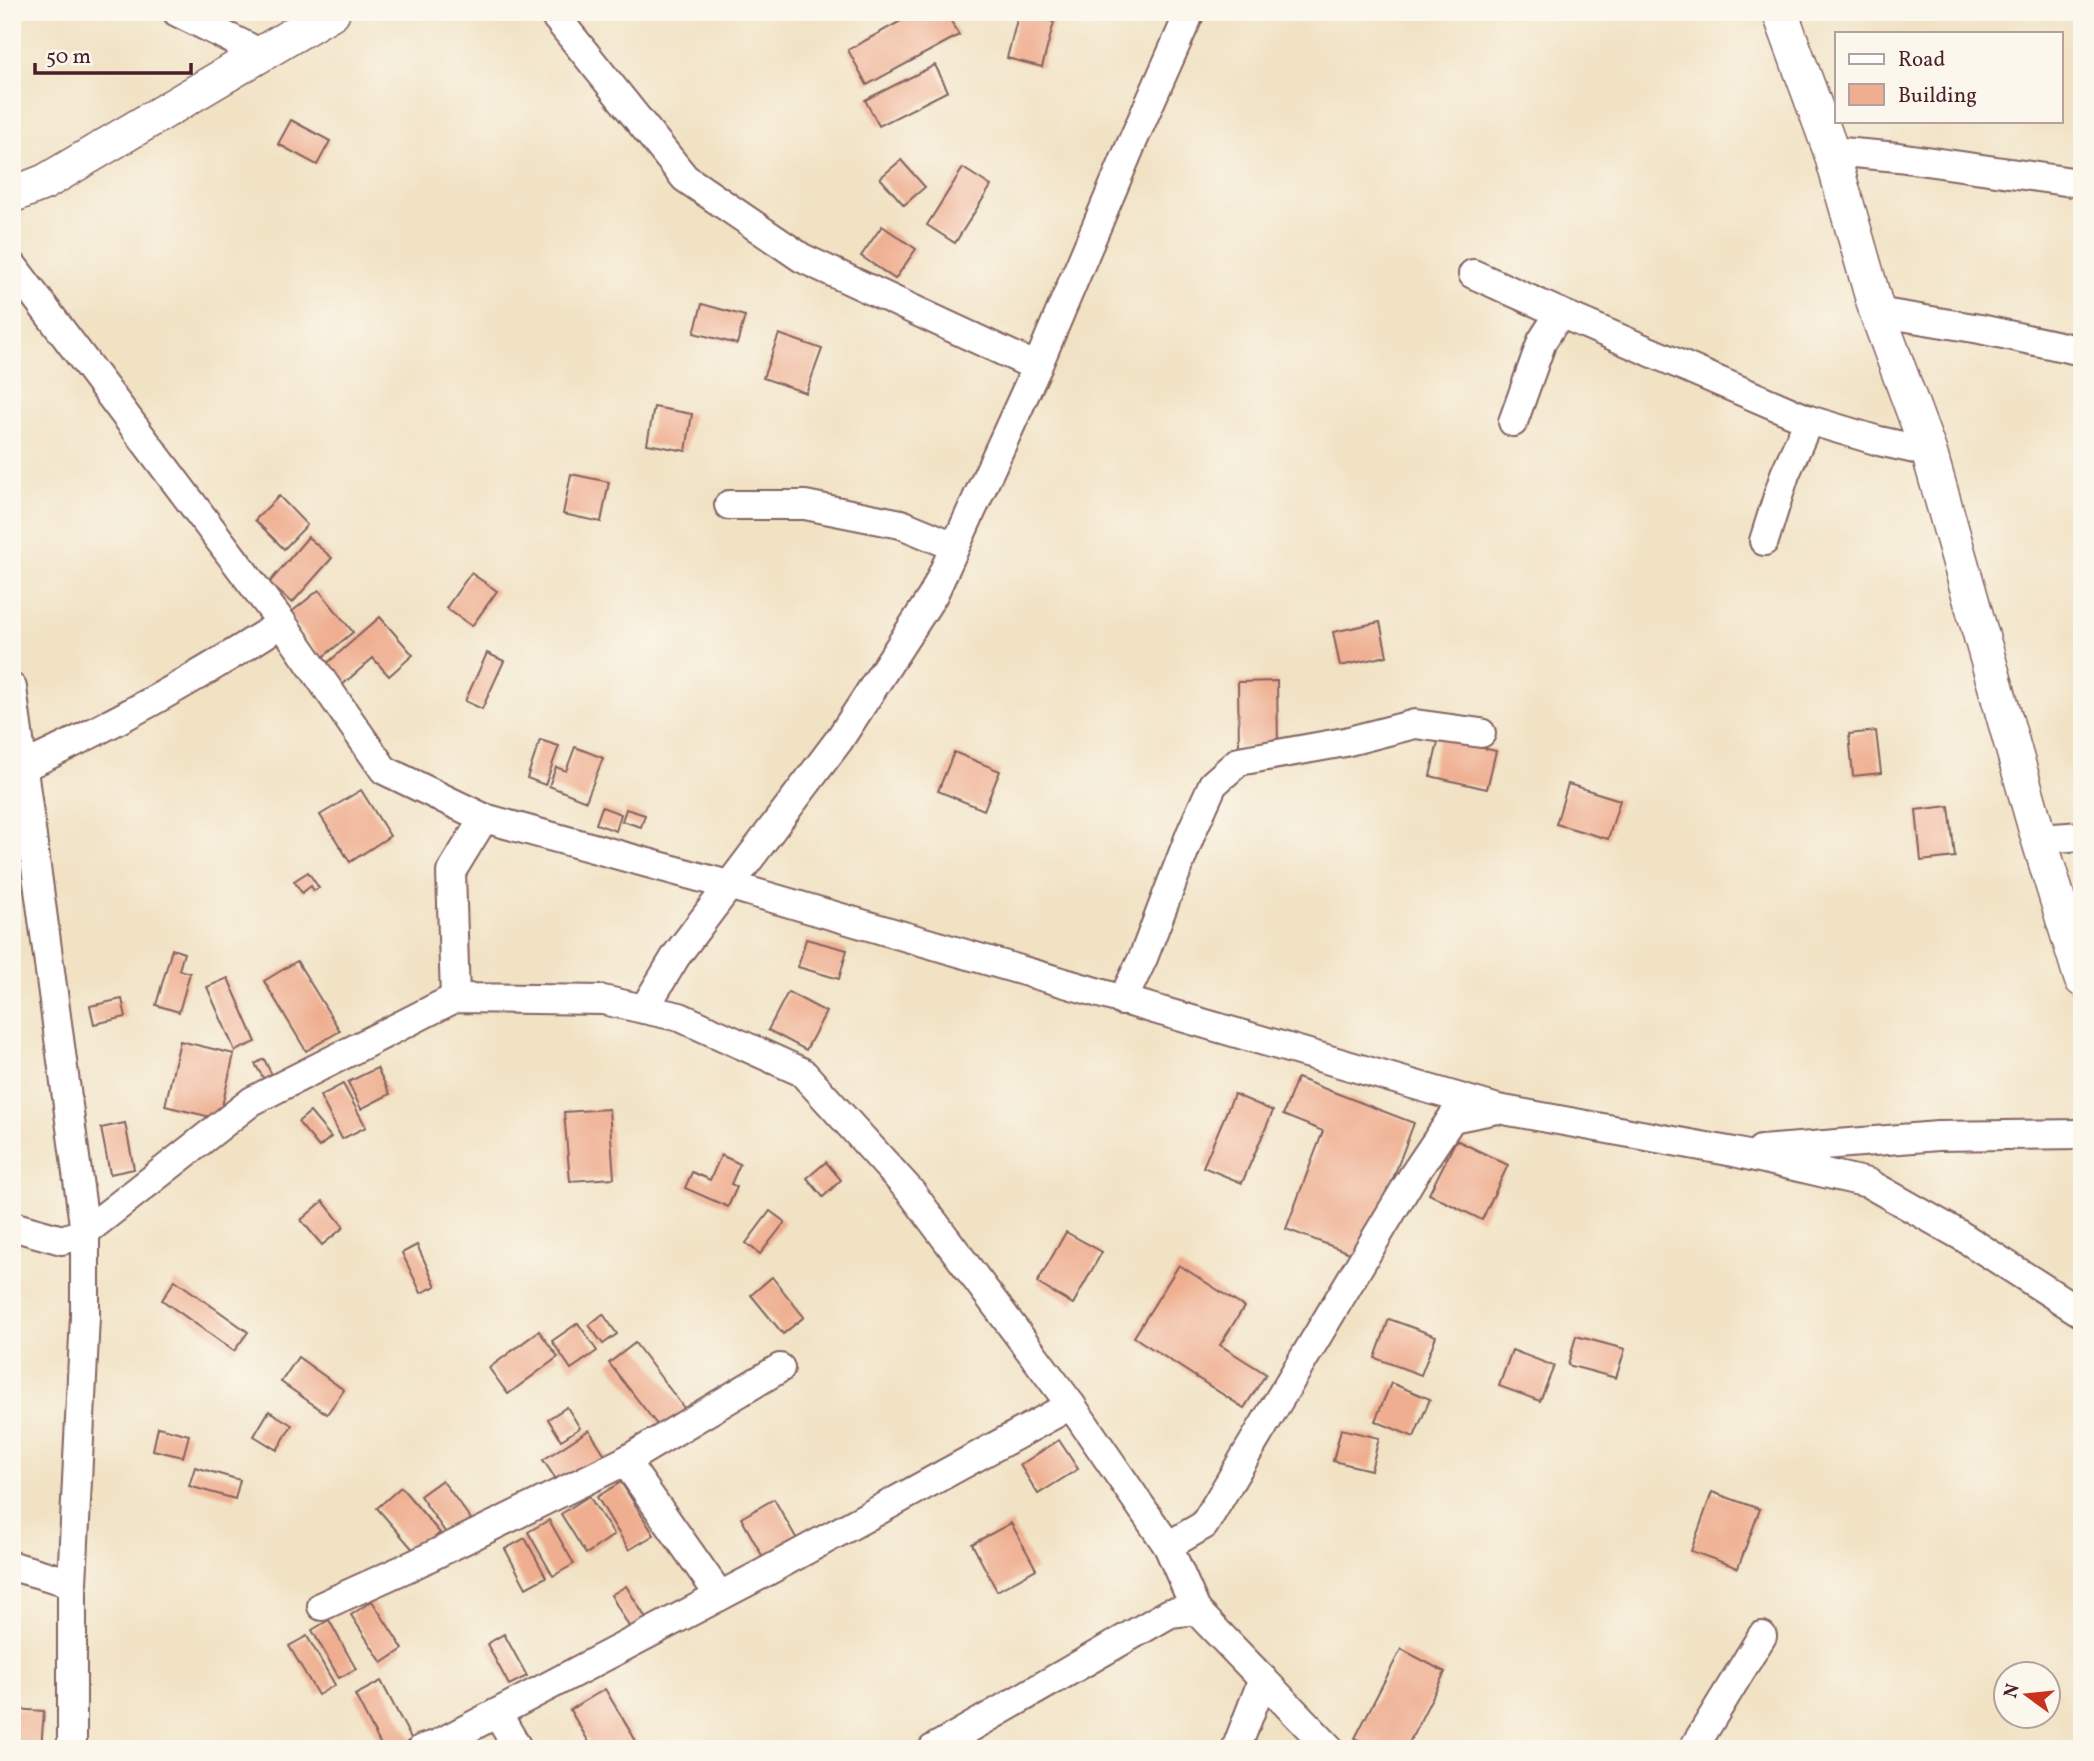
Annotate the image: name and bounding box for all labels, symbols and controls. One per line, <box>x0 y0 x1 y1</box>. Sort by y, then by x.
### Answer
scale bar <box>35 32 191 76</box>
legend <box>1835 32 2062 122</box>
text: 50 m <box>46 43 91 72</box>
text: Road <box>1898 46 1945 75</box>
text: Building <box>1898 82 1977 111</box>
north arrow <box>1993 1660 2062 1730</box>
text: N <box>1998 1681 2027 1701</box>

